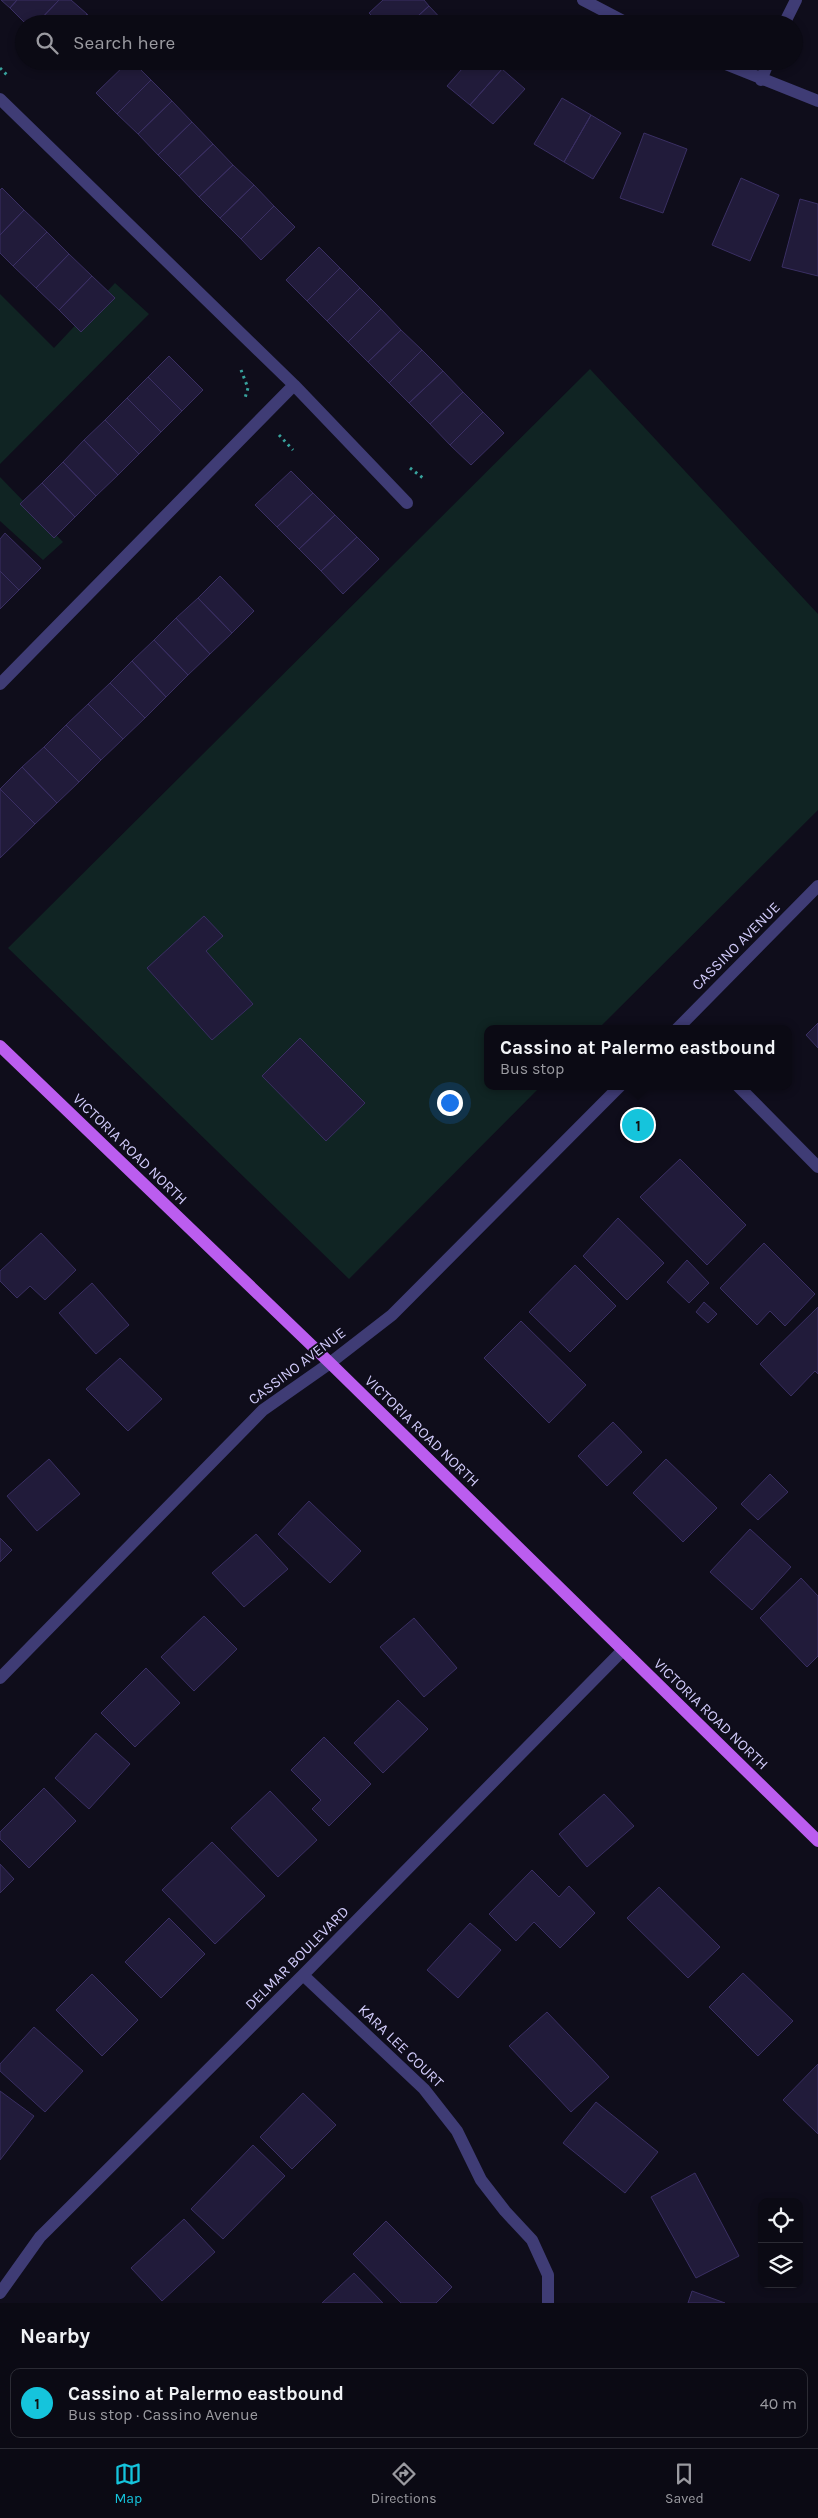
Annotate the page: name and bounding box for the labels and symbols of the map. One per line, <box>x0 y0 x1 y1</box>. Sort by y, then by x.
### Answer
street label: CASSINO AVENUE <box>688 898 784 994</box>
street label: VICTORIA ROAD NORTH <box>69 1090 191 1208</box>
your location <box>437 1090 463 1116</box>
pin: 1 <box>622 1106 654 1144</box>
street label: CASSINO AVENUE <box>245 1324 349 1408</box>
street label: VICTORIA ROAD NORTH <box>361 1372 483 1490</box>
street label: VICTORIA ROAD NORTH <box>650 1655 772 1773</box>
street label: DELMAR BOULEVARD <box>241 1902 353 2014</box>
street label: KARA LEE COURT <box>354 2001 448 2092</box>

